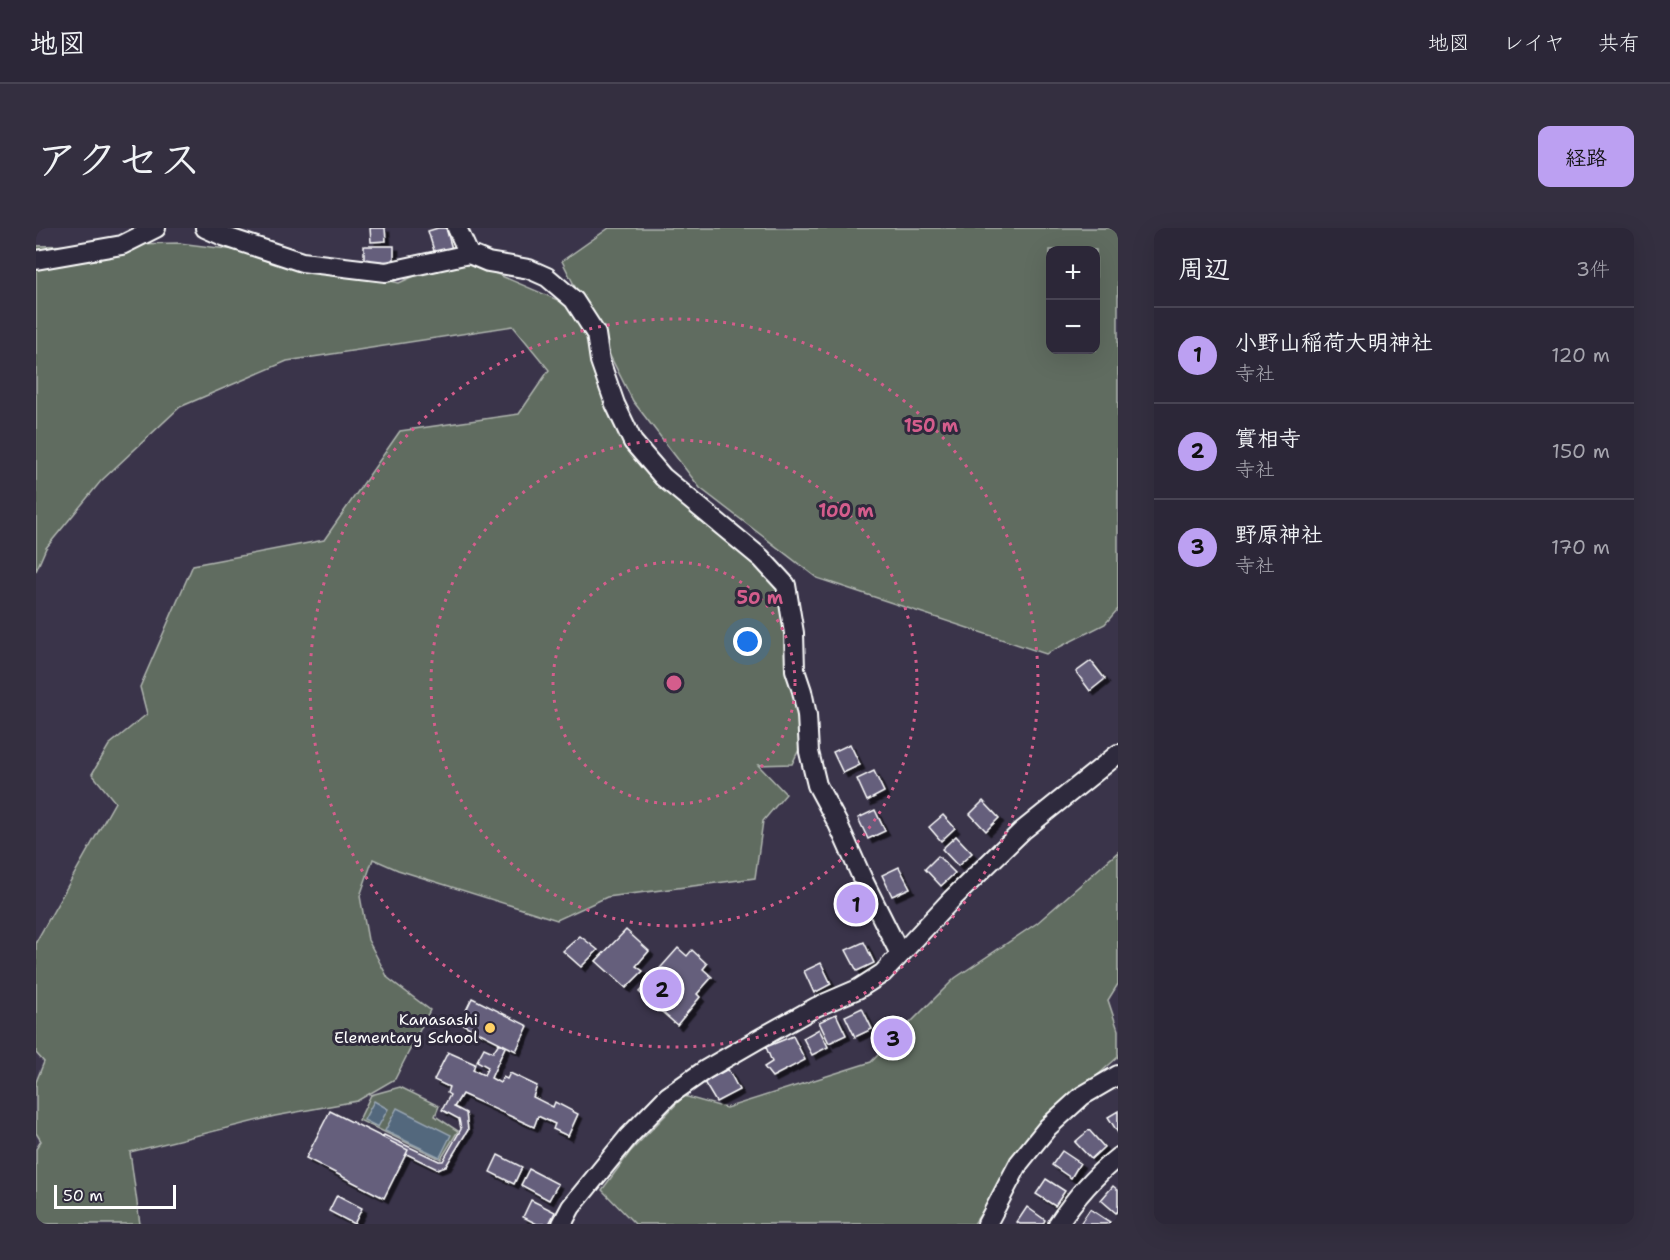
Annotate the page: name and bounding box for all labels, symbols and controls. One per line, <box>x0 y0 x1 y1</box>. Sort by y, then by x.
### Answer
text: 地図 <box>30 24 86 62</box>
text: 地図 <box>1428 29 1470 57</box>
text: レイヤ <box>1503 29 1565 57</box>
text: 共有 <box>1598 29 1640 57</box>
button: 経路 <box>1538 126 1634 187</box>
text: アクセス <box>36 131 201 187</box>
map controls <box>1046 246 1100 354</box>
button: + <box>1046 246 1100 300</box>
text: 周辺 <box>1178 251 1230 286</box>
text: 3件 <box>1576 256 1610 282</box>
button: − <box>1046 300 1100 354</box>
text: 小野山稲荷大明神社 <box>1235 328 1433 357</box>
text: 1 <box>1193 342 1202 368</box>
text: 120 m <box>1551 342 1610 368</box>
text: 寺社 <box>1235 360 1275 386</box>
text: 150 m <box>904 414 959 438</box>
text: 實相寺 <box>1235 424 1301 453</box>
text: 2 <box>1191 438 1205 464</box>
text: 150 m <box>1552 438 1610 464</box>
text: 寺社 <box>1235 456 1275 482</box>
text: 100 m <box>818 499 874 523</box>
text: 野原神社 <box>1235 520 1323 549</box>
text: 3 <box>1191 534 1205 560</box>
text: 170 m <box>1551 534 1610 560</box>
text: 寺社 <box>1235 552 1275 578</box>
text: 50 m <box>737 586 784 610</box>
your location <box>733 627 762 656</box>
centre of rings <box>664 673 684 693</box>
pin: 1 <box>836 882 876 926</box>
pin: 2 <box>642 966 682 1011</box>
place label: Kanasashi Elementary School <box>334 1009 478 1048</box>
pin: 3 <box>874 1016 912 1060</box>
marker: Kanasashi Elementary School <box>483 1021 497 1035</box>
scale bar <box>54 1182 176 1210</box>
text: 50 m <box>63 1185 103 1206</box>

